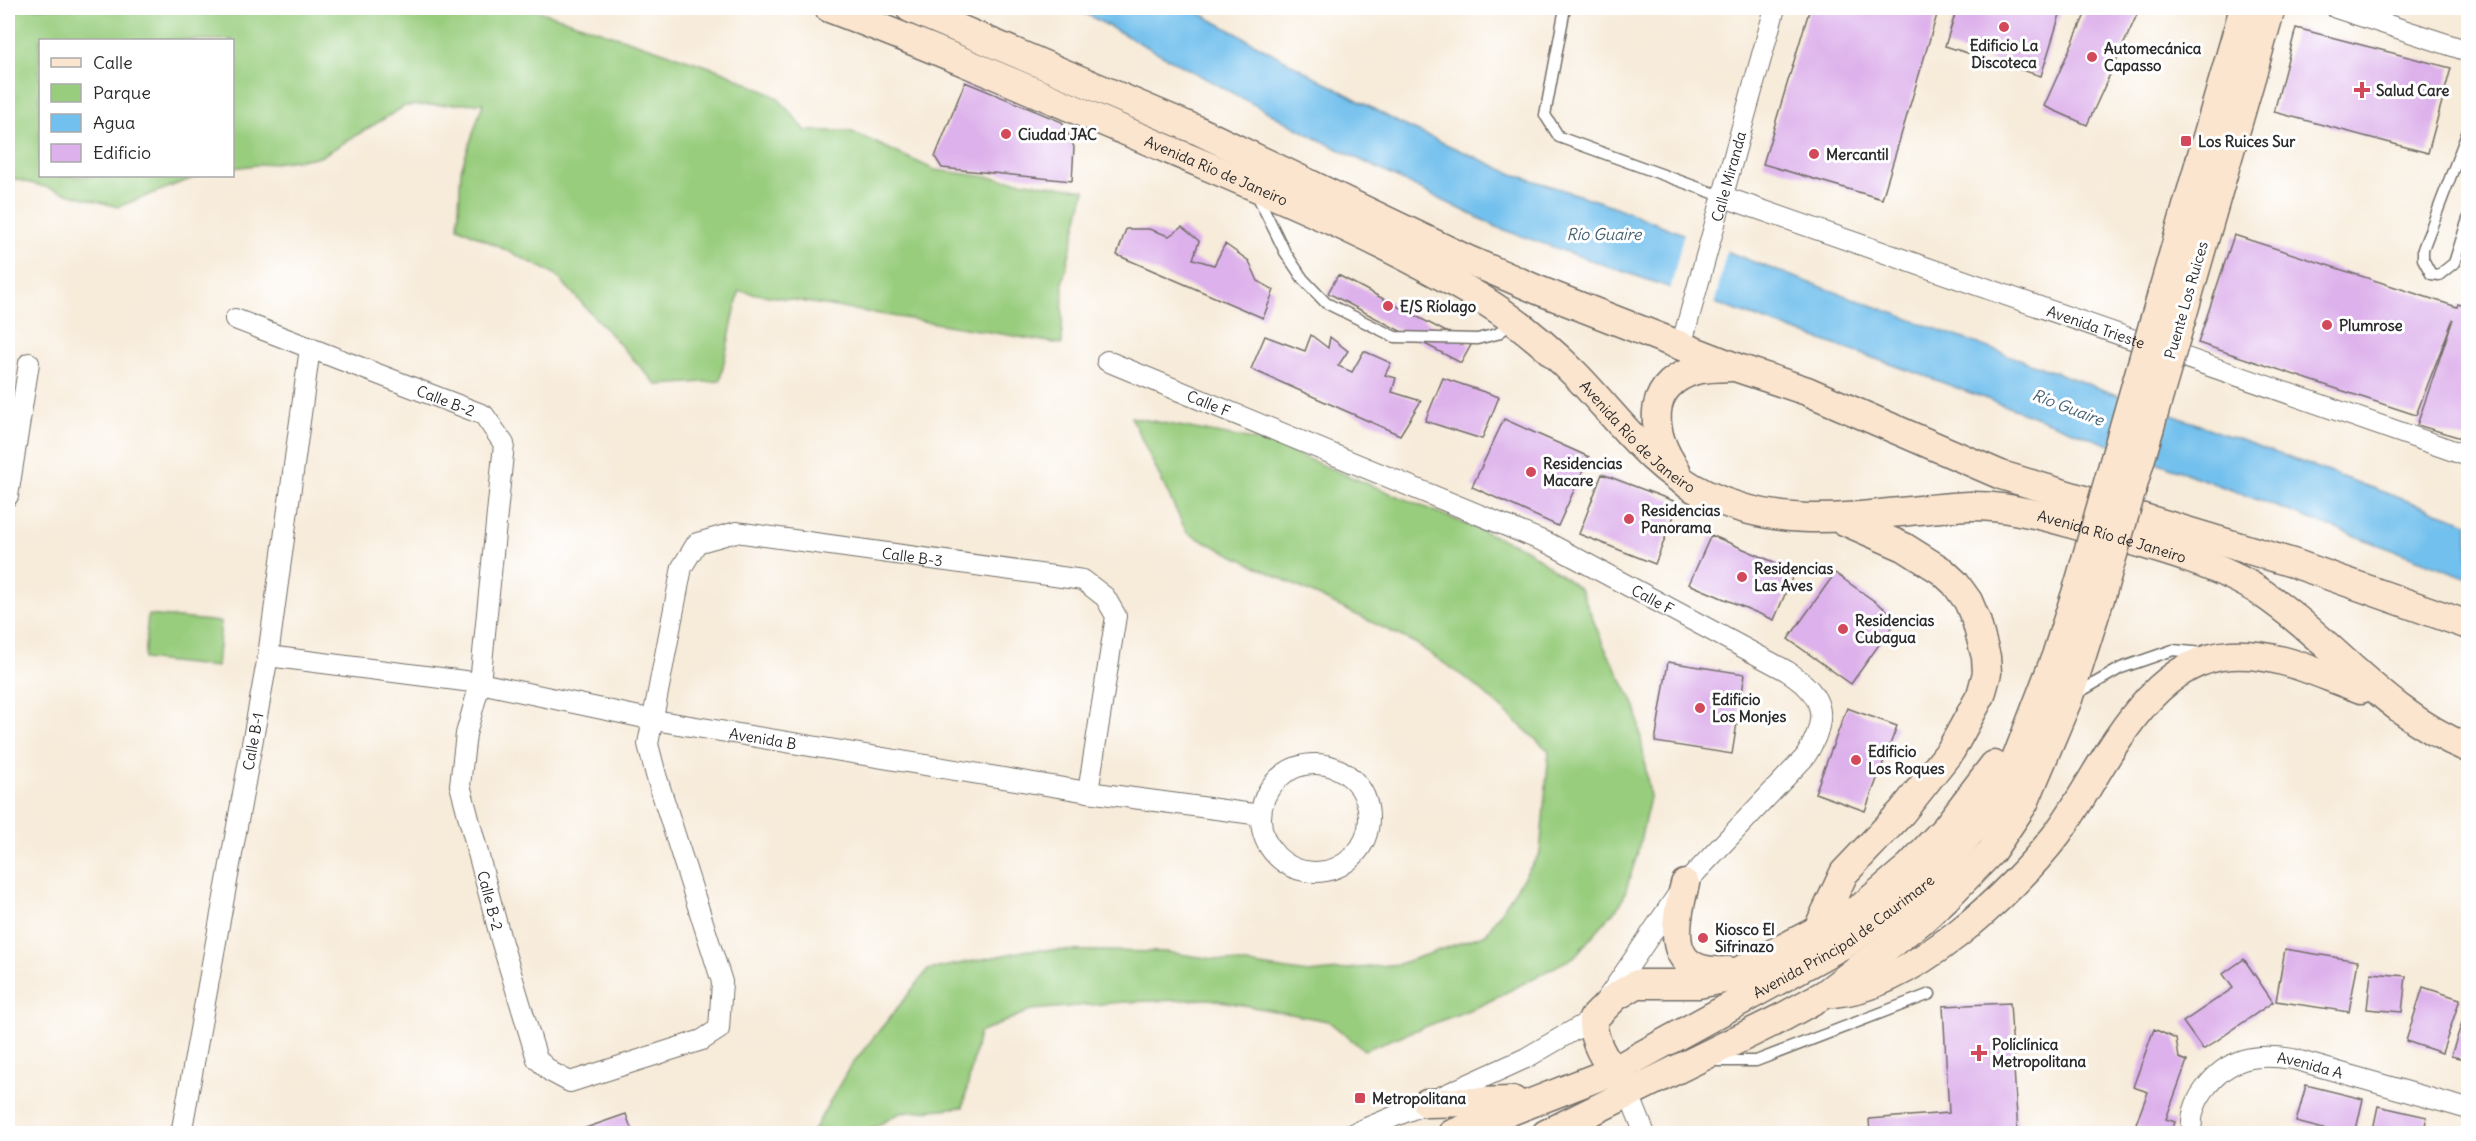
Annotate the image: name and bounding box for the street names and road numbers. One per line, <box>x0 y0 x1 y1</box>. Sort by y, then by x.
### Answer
street label: Calle Miranda <box>1707 129 1750 224</box>
street label: Avenida Río de Janeiro <box>1142 131 1291 209</box>
street label: Puente Los Ruices <box>2160 239 2212 361</box>
street label: Avenida Trieste <box>2045 301 2147 352</box>
street label: Avenida Río de Janeiro <box>1576 376 1699 497</box>
street label: Calle B-2 <box>414 380 478 420</box>
street label: Calle F <box>1184 386 1234 421</box>
street label: Avenida Río de Janeiro <box>2036 505 2189 567</box>
street label: Calle B-3 <box>881 543 944 570</box>
street label: Calle F <box>1628 580 1678 618</box>
street label: Calle B-1 <box>238 711 267 772</box>
street label: Avenida B <box>728 723 798 753</box>
street label: Calle B-2 <box>474 869 508 932</box>
street label: Avenida Principal de Caurimare <box>1749 871 1938 1002</box>
street label: Avenida A <box>2276 1048 2346 1082</box>

